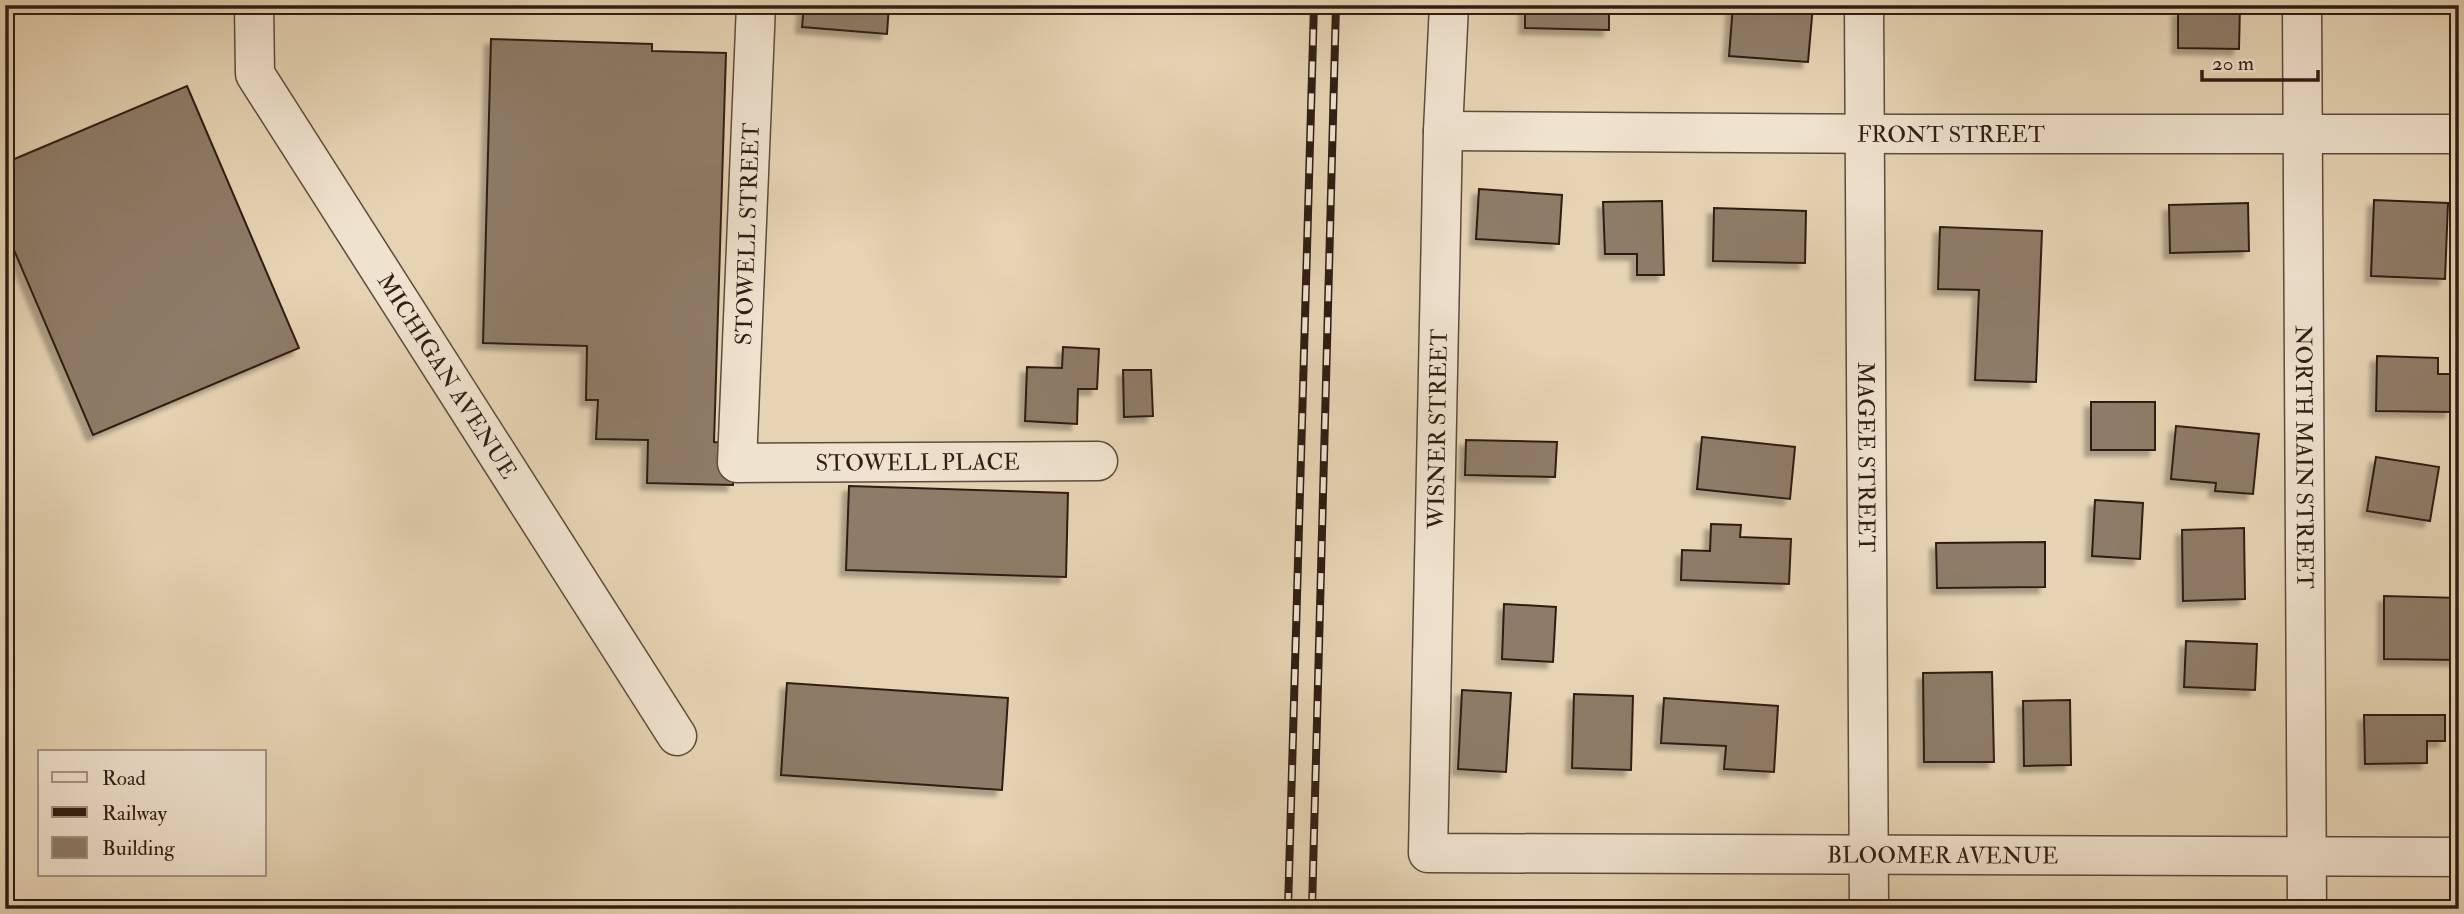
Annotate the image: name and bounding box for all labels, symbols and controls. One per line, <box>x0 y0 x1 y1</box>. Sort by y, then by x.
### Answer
scale bar <box>2202 38 2317 82</box>
text: 20 m <box>2212 50 2254 77</box>
street label: FRONT STREET <box>1857 120 2045 149</box>
street label: STOWELL STREET <box>729 122 766 346</box>
street label: MICHIGAN AVENUE <box>371 268 523 484</box>
street label: NORTH MAIN STREET <box>2289 325 2319 589</box>
street label: WISNER STREET <box>1421 329 1454 530</box>
street label: MAGEE STREET <box>1851 362 1881 552</box>
street label: STOWELL PLACE <box>815 447 1020 478</box>
legend <box>38 750 266 876</box>
text: Road <box>102 765 147 792</box>
text: Railway <box>102 800 168 827</box>
text: Building <box>102 835 175 862</box>
street label: BLOOMER AVENUE <box>1827 841 2058 870</box>

